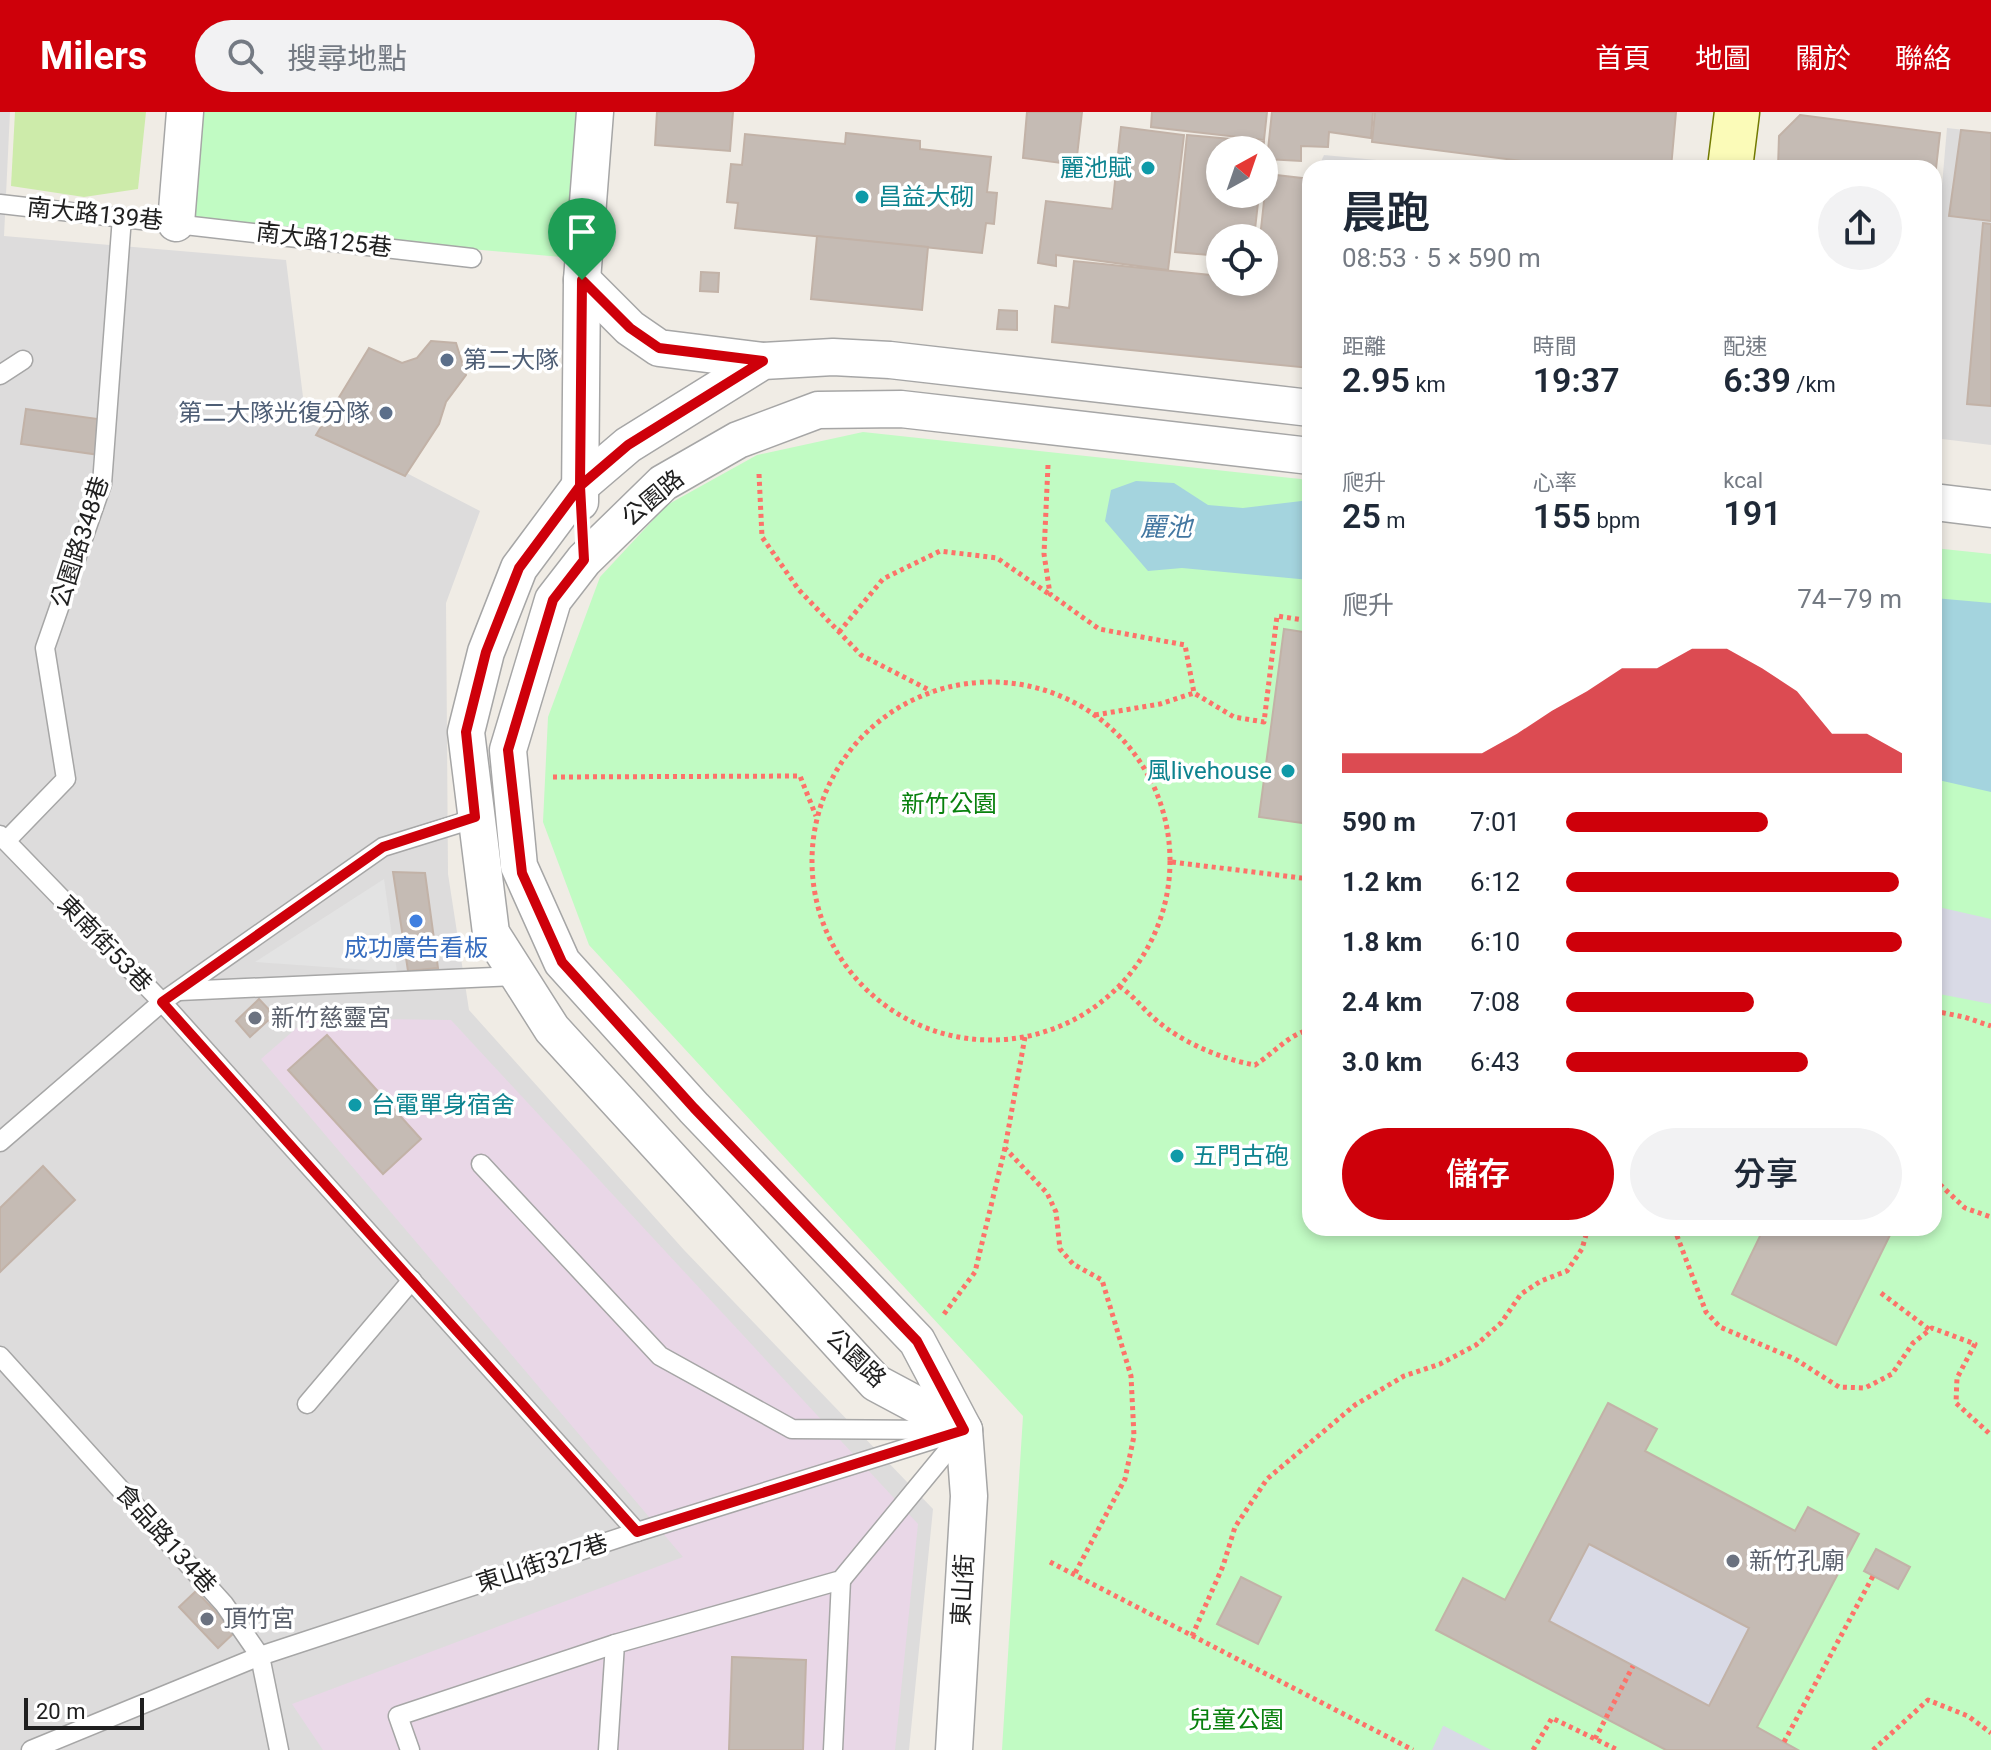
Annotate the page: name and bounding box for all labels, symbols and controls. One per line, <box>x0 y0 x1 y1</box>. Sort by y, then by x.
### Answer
search box <box>195 20 755 92</box>
text: Milers <box>40 34 147 78</box>
icon: search <box>223 34 267 78</box>
text: 搜尋地點 <box>287 41 407 76</box>
text: 首頁 <box>1595 42 1651 75</box>
text: 地圖 <box>1695 42 1751 75</box>
text: 關於 <box>1795 42 1851 75</box>
text: 聯絡 <box>1895 42 1951 75</box>
north arrow <box>1206 136 1278 208</box>
map controls <box>1206 136 1278 296</box>
place label: 麗池賦 <box>1060 154 1132 182</box>
marker: 麗池賦 <box>1139 159 1157 177</box>
place label: 昌益大砌 <box>878 183 974 211</box>
button: share <box>1818 186 1902 270</box>
text: 晨跑 <box>1342 187 1430 239</box>
marker: 昌益大砌 <box>853 188 871 206</box>
street label: 南大路139巷 <box>26 193 164 235</box>
pin <box>548 198 616 280</box>
icon: arrive <box>560 210 604 254</box>
street label: 南大路125巷 <box>255 218 393 262</box>
button: locate <box>1206 224 1278 296</box>
text: 08:53 · 5 × 590 m <box>1342 243 1541 273</box>
text: 距離 <box>1342 334 1386 359</box>
text: 時間 <box>1533 334 1577 359</box>
text: 配速 <box>1723 334 1767 359</box>
place label: 第二大隊 <box>463 346 559 374</box>
marker: 第二大隊 <box>438 351 456 369</box>
text: 2.95 <box>1342 360 1410 400</box>
text: 19:37 <box>1533 360 1620 400</box>
text: 6:39 <box>1723 360 1791 400</box>
text: km <box>1410 372 1446 397</box>
text: /km <box>1791 372 1836 397</box>
place label: 第二大隊光復分隊 <box>178 399 370 427</box>
marker: 第二大隊光復分隊 <box>377 404 395 422</box>
street label: 公園路 <box>616 464 690 532</box>
text: kcal <box>1723 468 1763 493</box>
text: 爬升 <box>1342 470 1386 495</box>
text: 心率 <box>1533 470 1577 495</box>
street label: 公園路348巷 <box>46 473 114 611</box>
text: 191 <box>1723 493 1782 533</box>
text: 25 <box>1342 496 1381 536</box>
text: 155 <box>1533 496 1591 536</box>
text: m <box>1381 508 1406 533</box>
text: bpm <box>1591 508 1640 533</box>
water label: 麗池 <box>1140 512 1195 542</box>
text: 74–79 m <box>1797 584 1902 614</box>
text: 爬升 <box>1342 590 1394 620</box>
place label: 風livehouse <box>1147 757 1272 785</box>
marker: 風livehouse <box>1279 762 1297 780</box>
park label: 新竹公園 <box>901 790 997 818</box>
text: 590 m <box>1342 807 1416 837</box>
text: 7:01 <box>1470 807 1520 837</box>
text: 1.2 km <box>1342 867 1422 897</box>
text: 6:12 <box>1470 867 1520 897</box>
street label: 東南街53巷 <box>52 890 158 998</box>
marker: 成功廣告看板 <box>407 912 425 930</box>
text: 1.8 km <box>1342 927 1422 957</box>
text: 6:10 <box>1470 927 1520 957</box>
place label: 成功廣告看板 <box>344 934 488 962</box>
text: 2.4 km <box>1342 987 1422 1017</box>
text: 7:08 <box>1470 987 1520 1017</box>
place label: 新竹慈靈宮 <box>271 1004 391 1032</box>
marker: 新竹慈靈宮 <box>246 1009 264 1027</box>
text: 3.0 km <box>1342 1047 1422 1077</box>
text: 6:43 <box>1470 1047 1520 1077</box>
place label: 台電單身宿舍 <box>371 1091 515 1119</box>
marker: 台電單身宿舍 <box>346 1096 364 1114</box>
button: 儲存 <box>1342 1128 1614 1220</box>
button: 分享 <box>1630 1128 1902 1220</box>
place label: 五門古砲 <box>1193 1142 1289 1170</box>
marker: 五門古砲 <box>1168 1147 1186 1165</box>
street label: 公園路 <box>820 1323 892 1393</box>
street label: 食品路134巷 <box>110 1479 222 1599</box>
street label: 東山街327巷 <box>473 1529 611 1597</box>
place label: 新竹孔廟 <box>1749 1547 1845 1575</box>
marker: 新竹孔廟 <box>1724 1552 1742 1570</box>
street label: 東山街 <box>947 1553 979 1627</box>
place label: 頂竹宮 <box>223 1605 295 1633</box>
marker: 頂竹宮 <box>198 1610 216 1628</box>
scale bar <box>24 1694 144 1730</box>
text: 20 m <box>36 1699 85 1724</box>
park label: 兒童公園 <box>1188 1706 1284 1734</box>

